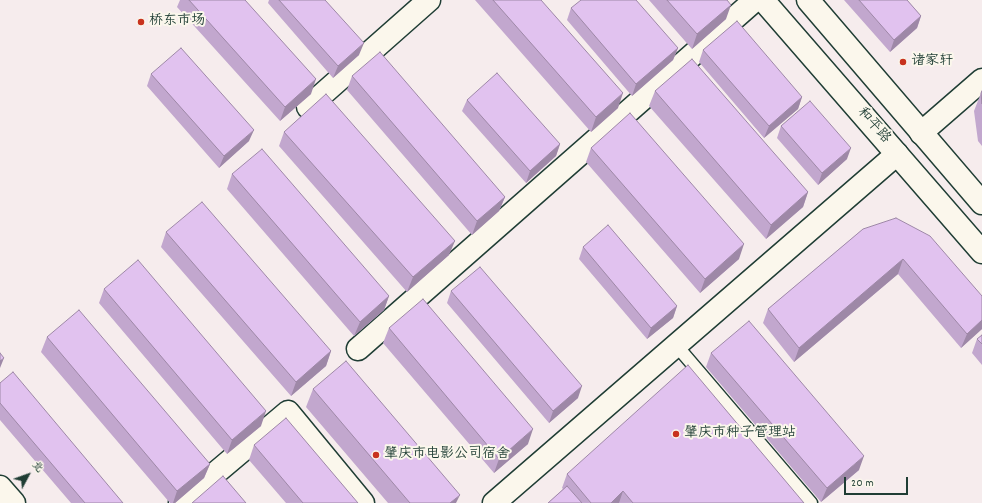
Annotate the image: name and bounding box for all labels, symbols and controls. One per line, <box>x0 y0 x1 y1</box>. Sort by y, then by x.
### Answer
place label: 桥东市场 <box>149 14 205 30</box>
marker: 桥东市场 <box>136 17 146 27</box>
place label: 诸家轩 <box>911 54 953 70</box>
marker: 诸家轩 <box>898 57 908 67</box>
street label: 和平路 <box>853 105 893 147</box>
place label: 肇庆市种子管理站 <box>684 426 796 442</box>
marker: 肇庆市种子管理站 <box>671 429 681 439</box>
place label: 肇庆市电影公司宿舍 <box>384 447 510 463</box>
marker: 肇庆市电影公司宿舍 <box>371 450 381 460</box>
north arrow <box>8 455 48 495</box>
text: 北 <box>27 458 47 477</box>
scale bar <box>846 469 910 495</box>
text: 20 m <box>851 475 874 492</box>

